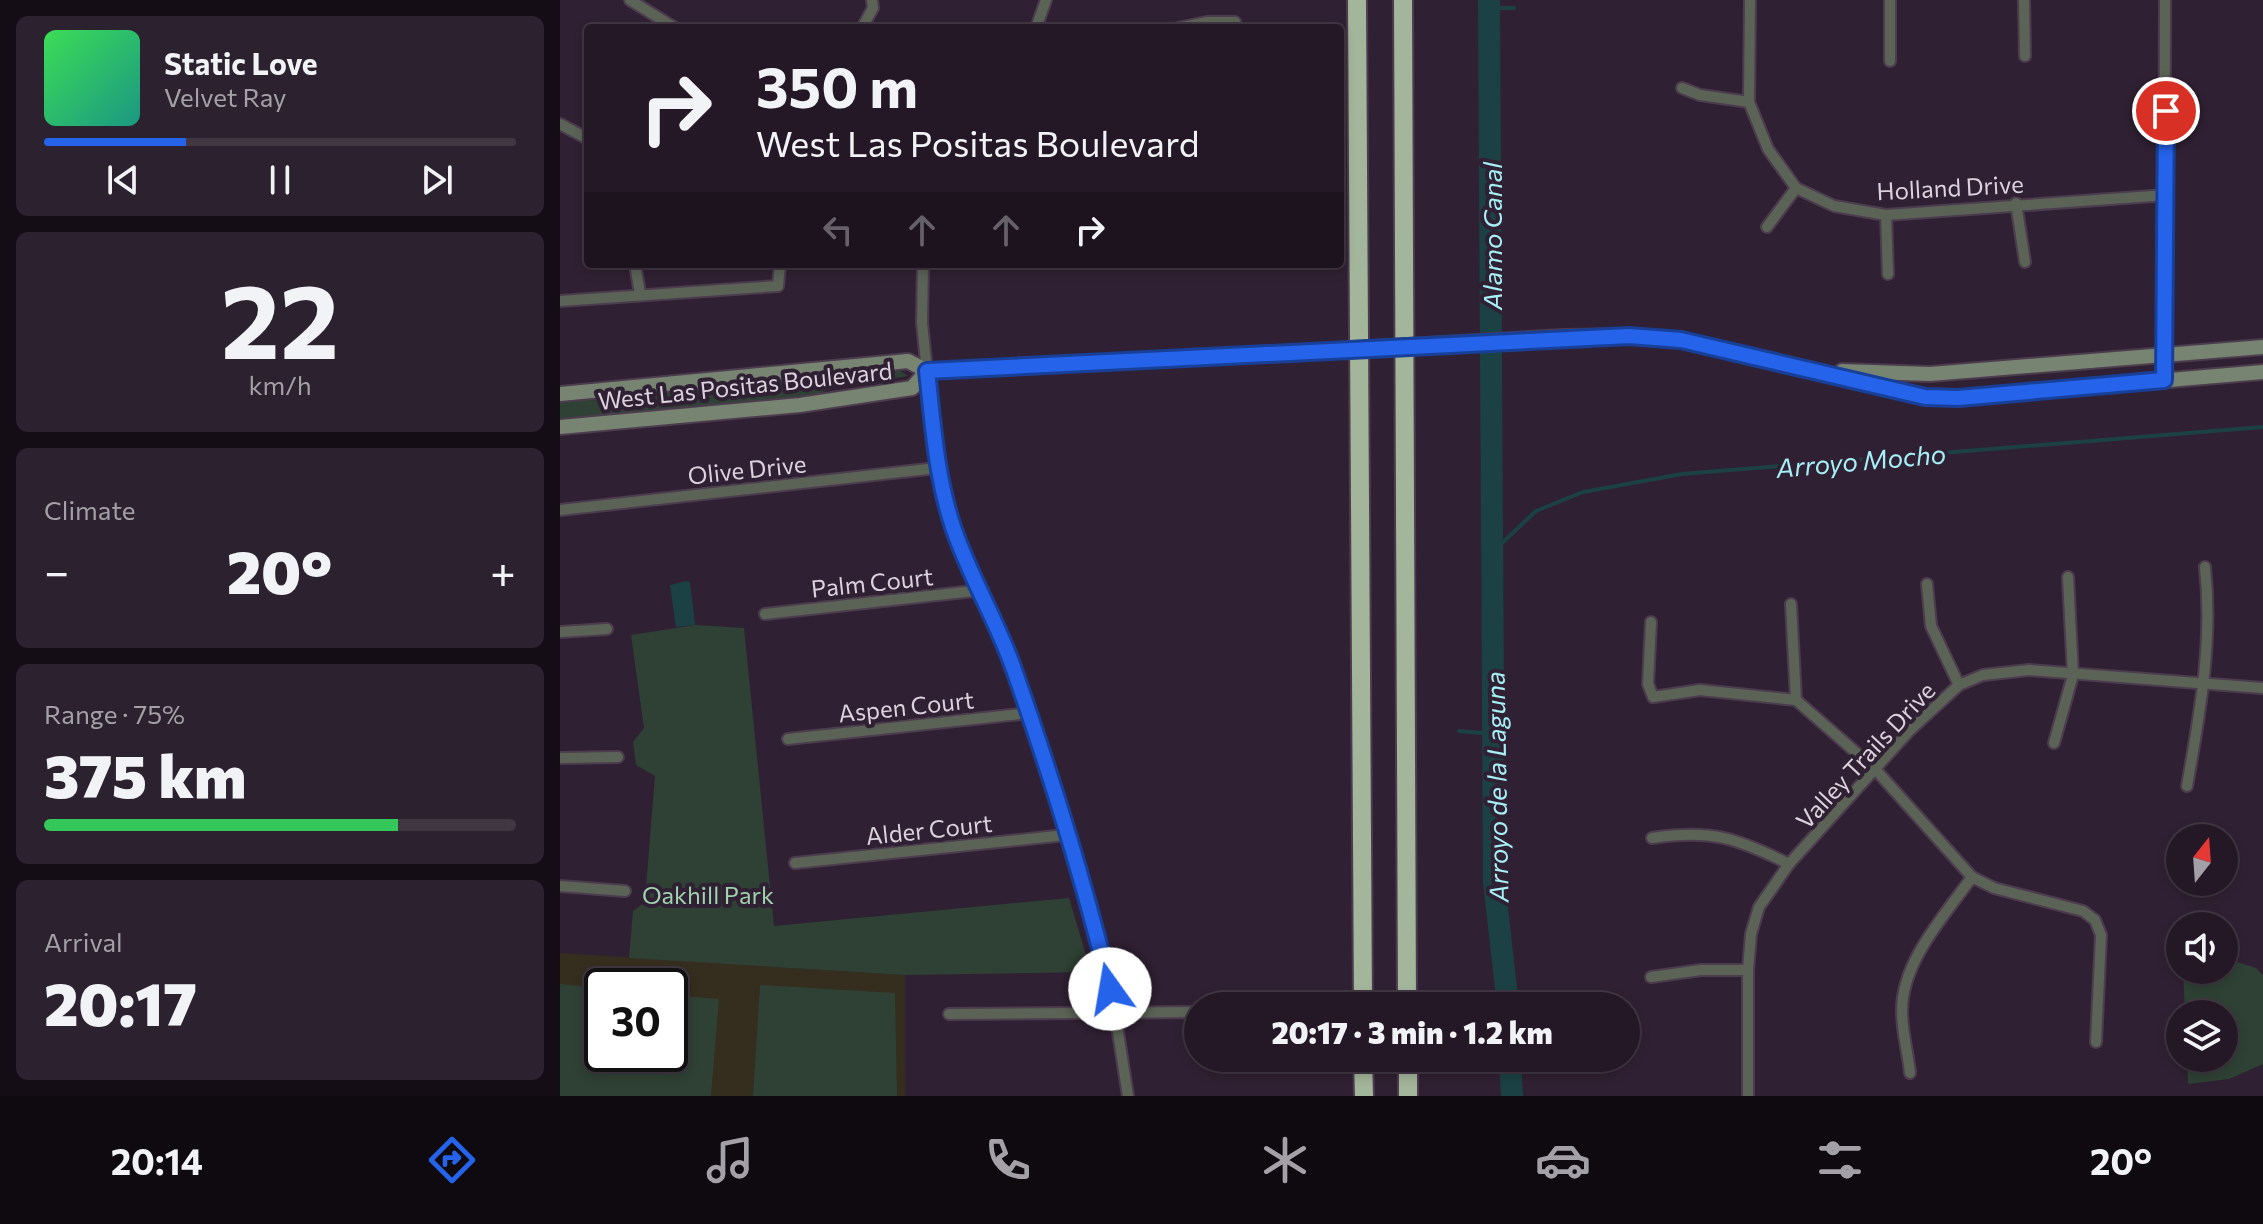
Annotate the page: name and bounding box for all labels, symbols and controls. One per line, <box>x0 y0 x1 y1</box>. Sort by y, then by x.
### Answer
text: Static Love <box>164 44 318 81</box>
text: 350 m <box>756 51 918 120</box>
icon: right <box>624 56 728 160</box>
pin <box>2132 77 2200 145</box>
text: Velvet Ray <box>164 81 287 112</box>
icon: arrive <box>2144 89 2188 133</box>
text: West Las Positas Boulevard <box>756 120 1199 164</box>
icon: previous <box>101 158 145 202</box>
icon: pause <box>258 158 302 202</box>
icon: next <box>415 158 459 202</box>
water label: Alamo Canal <box>1476 161 1507 311</box>
street label: Holland Drive <box>1876 169 2024 205</box>
icon: left <box>816 208 860 252</box>
icon: ahead <box>900 208 944 252</box>
icon: ahead <box>984 208 1028 252</box>
icon: right <box>1068 208 1112 252</box>
text: 22 <box>221 253 339 380</box>
street label: West Las Positas Boulevard <box>596 355 894 415</box>
text: km/h <box>248 369 312 400</box>
water label: Arroyo Mocho <box>1774 437 1947 483</box>
street label: Olive Drive <box>686 448 808 490</box>
text: Climate <box>44 494 136 525</box>
text: 20° <box>227 533 332 606</box>
text: − <box>44 543 69 597</box>
text: + <box>490 543 516 597</box>
street label: Palm Court <box>809 561 935 603</box>
water label: Arroyo de la Laguna <box>1478 671 1514 904</box>
street label: Valley Trails Drive <box>1789 675 1941 835</box>
street label: Aspen Court <box>837 684 975 728</box>
text: Range · 75% <box>44 698 185 729</box>
text: 375 km <box>44 737 246 810</box>
street label: Alder Court <box>864 808 994 850</box>
north arrow <box>2166 824 2238 896</box>
map controls <box>2166 824 2238 1072</box>
park label: Oakhill Park <box>642 880 774 909</box>
button: sound <box>2166 912 2238 984</box>
text: Arrival <box>44 926 123 957</box>
position arrow <box>1068 947 1152 1031</box>
text: 20:17 <box>44 965 197 1038</box>
speed limit sign: 30 <box>584 968 688 1072</box>
button: layers <box>2166 1000 2238 1072</box>
text: 20:17 · 3 min · 1.2 km <box>1271 1013 1553 1050</box>
icon: directions <box>424 1132 480 1188</box>
icon: music <box>702 1132 758 1188</box>
icon: phone <box>980 1132 1036 1188</box>
icon: climate <box>1257 1132 1313 1188</box>
icon: car <box>1535 1132 1591 1188</box>
icon: filters <box>1812 1132 1868 1188</box>
text: 20:14 <box>111 1138 203 1182</box>
text: 20° <box>2090 1138 2152 1182</box>

